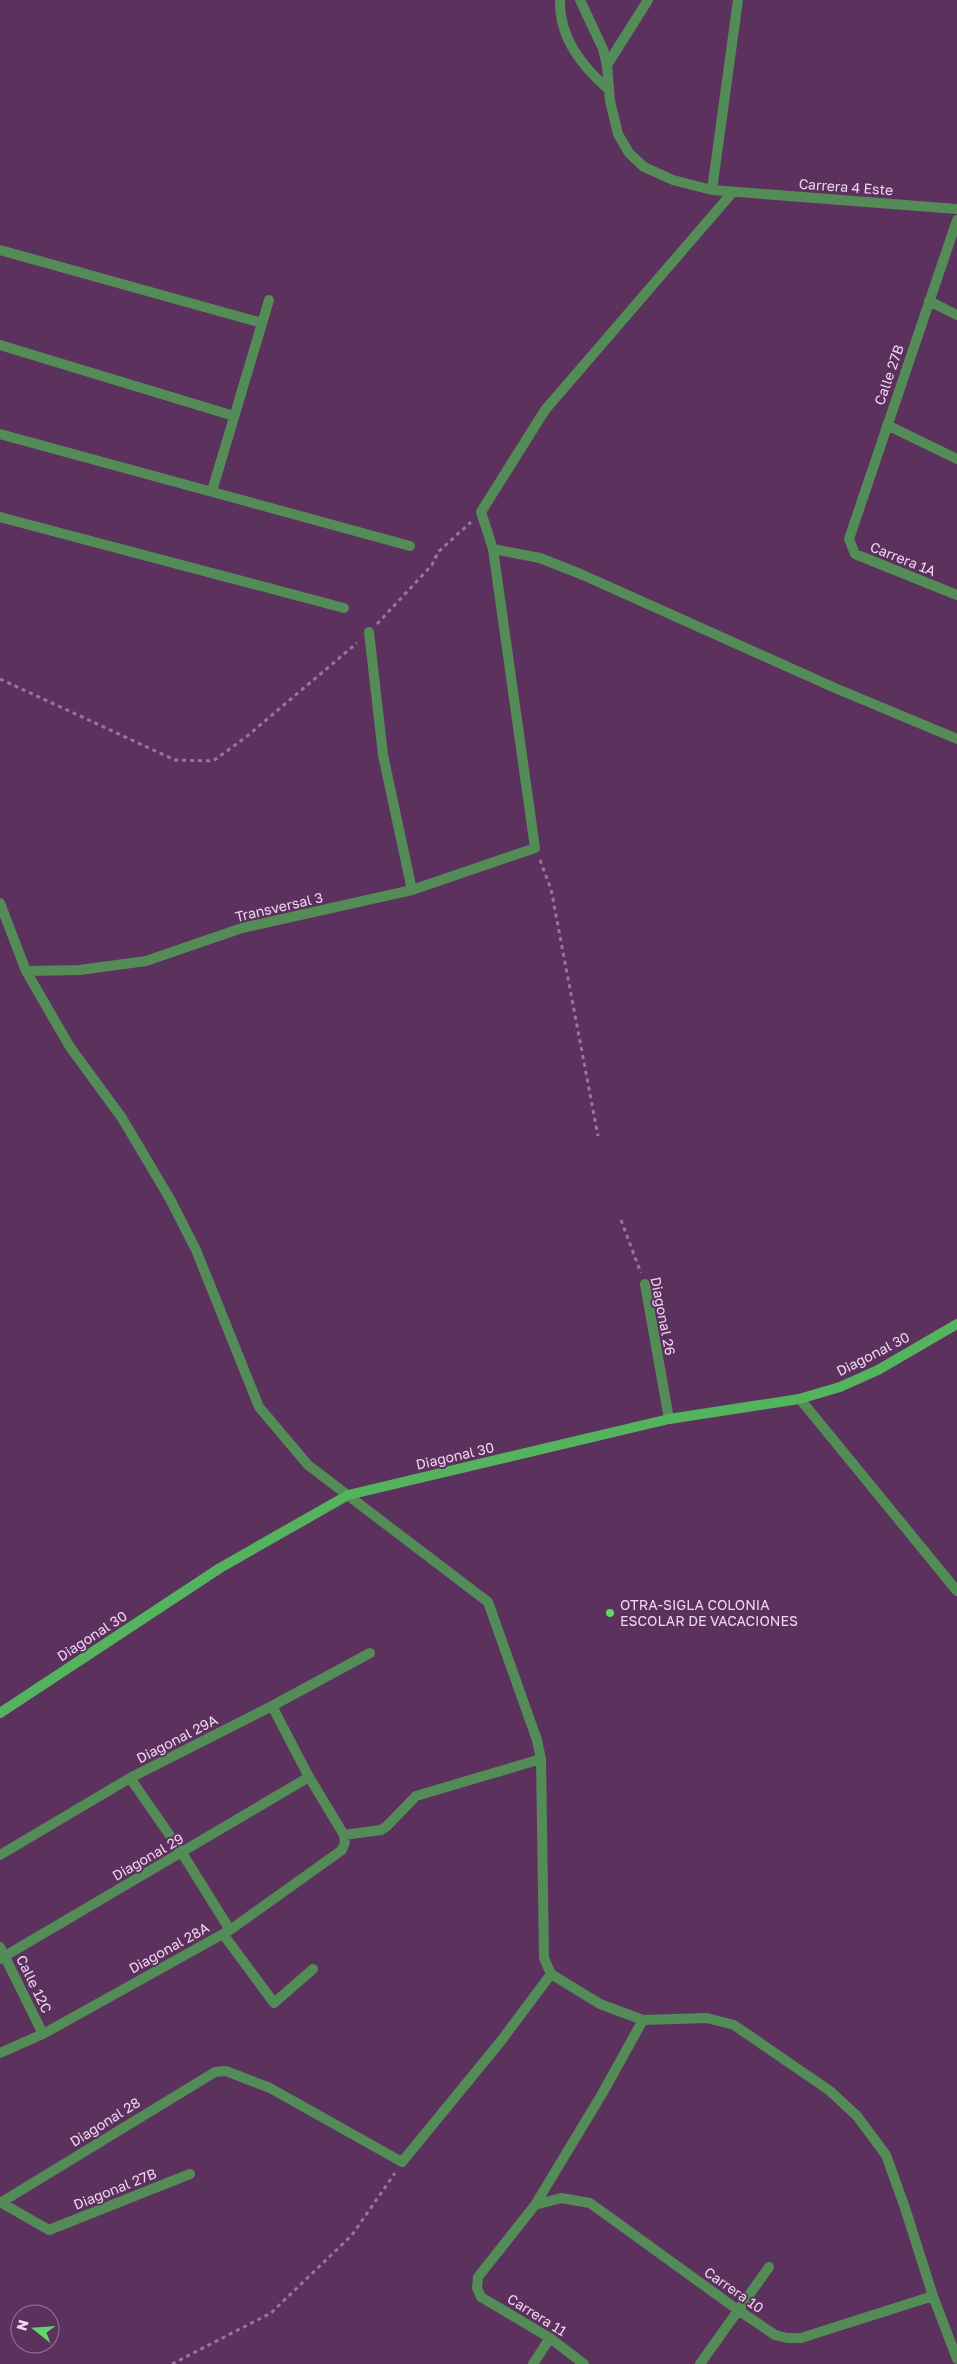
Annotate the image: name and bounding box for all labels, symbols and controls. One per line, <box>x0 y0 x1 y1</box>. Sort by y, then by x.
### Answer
street label: Carrera 4 Este <box>798 175 894 198</box>
street label: Calle 27B <box>870 342 907 407</box>
street label: Carrera 1A <box>868 538 939 580</box>
street label: Transversal 3 <box>233 888 324 925</box>
street label: Diagonal 26 <box>648 1275 679 1357</box>
street label: Diagonal 30 <box>833 1328 912 1379</box>
street label: Diagonal 30 <box>414 1438 496 1473</box>
place label: OTRA-SIGLA COLONIA ESCOLAR DE VACACIONES <box>620 1596 798 1629</box>
street label: Diagonal 30 <box>54 1607 130 1664</box>
marker: OTRA-SIGLA COLONIA ESCOLAR DE VACACIONES <box>604 1607 616 1619</box>
street label: Diagonal 29A <box>133 1711 221 1766</box>
street label: Diagonal 29 <box>109 1829 186 1884</box>
street label: Diagonal 28A <box>126 1918 212 1977</box>
street label: Calle 12C <box>13 1952 56 2016</box>
street label: Diagonal 28 <box>66 2093 143 2150</box>
street label: Diagonal 27B <box>71 2164 159 2213</box>
street label: Carrera 10 <box>701 2263 767 2316</box>
street label: Carrera 11 <box>505 2290 570 2340</box>
north arrow <box>10 2304 60 2354</box>
text: N <box>12 2317 32 2333</box>

